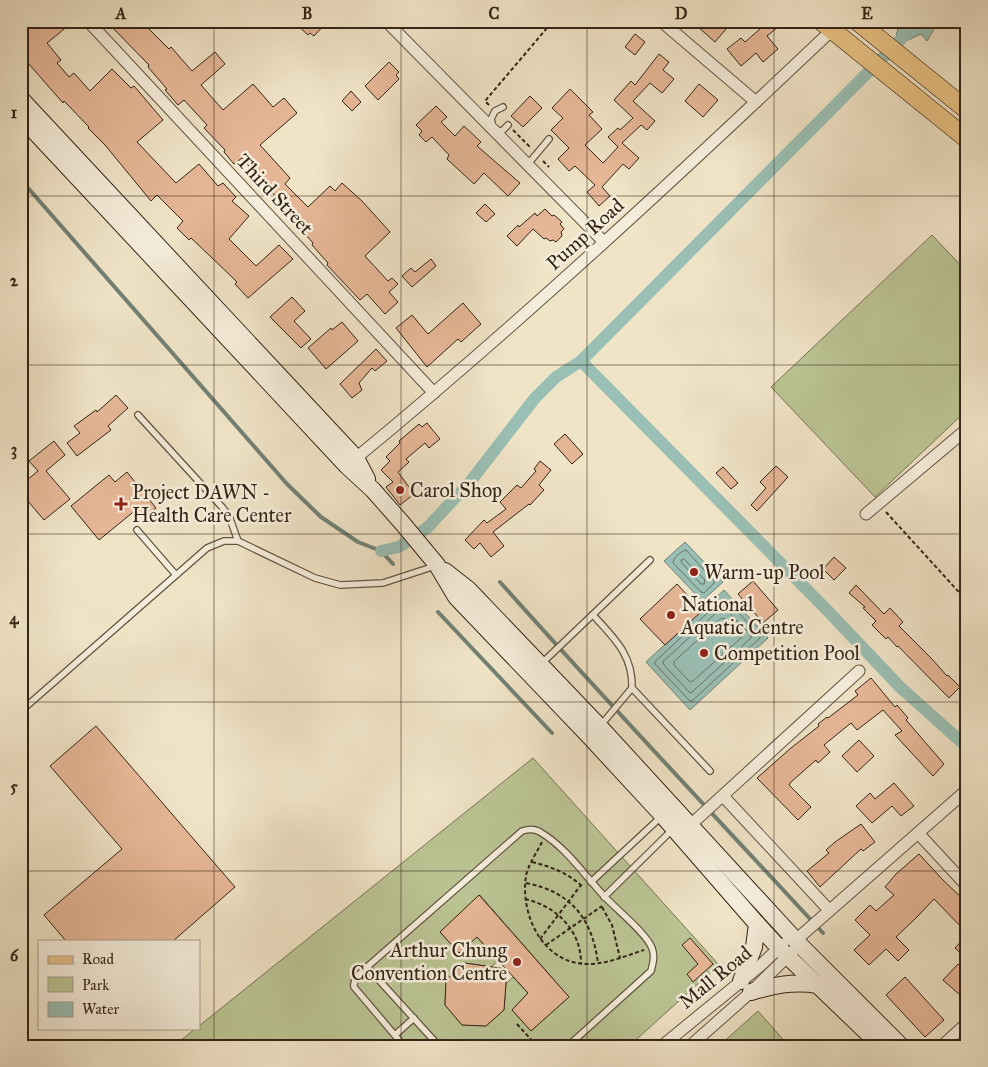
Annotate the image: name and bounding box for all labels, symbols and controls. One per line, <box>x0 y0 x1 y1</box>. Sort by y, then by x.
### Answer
text: A <box>115 4 127 23</box>
text: B <box>302 4 312 23</box>
text: C <box>489 4 500 23</box>
text: D <box>675 4 688 23</box>
text: E <box>861 4 873 23</box>
text: 1 <box>11 103 18 122</box>
street label: Third Street <box>232 149 318 239</box>
street label: Pump Road <box>541 193 629 275</box>
text: 2 <box>10 271 19 290</box>
text: 3 <box>11 440 17 460</box>
place label: Carol Shop <box>410 478 502 502</box>
place label: Project DAWN - Health Care Center <box>132 480 292 527</box>
marker: Carol Shop <box>394 484 406 496</box>
marker: Project DAWN - Health Care Center <box>114 497 128 511</box>
place label: Warm-up Pool <box>704 560 825 584</box>
marker: Warm-up Pool <box>688 566 700 578</box>
place label: National Aquatic Centre <box>680 592 804 640</box>
text: 4 <box>10 609 20 629</box>
marker: National Aquatic Centre <box>665 609 677 621</box>
place label: Competition Pool <box>714 641 861 665</box>
marker: Competition Pool <box>698 647 710 659</box>
text: 5 <box>10 777 18 796</box>
place label: Arthur Chung Convention Centre <box>351 938 508 985</box>
legend <box>38 940 200 1030</box>
street label: Mall Road <box>674 940 756 1014</box>
text: 6 <box>10 946 19 965</box>
text: Road <box>82 950 114 968</box>
marker: Arthur Chung Convention Centre <box>511 956 523 968</box>
text: Park <box>82 976 109 994</box>
text: Water <box>82 1000 119 1018</box>

